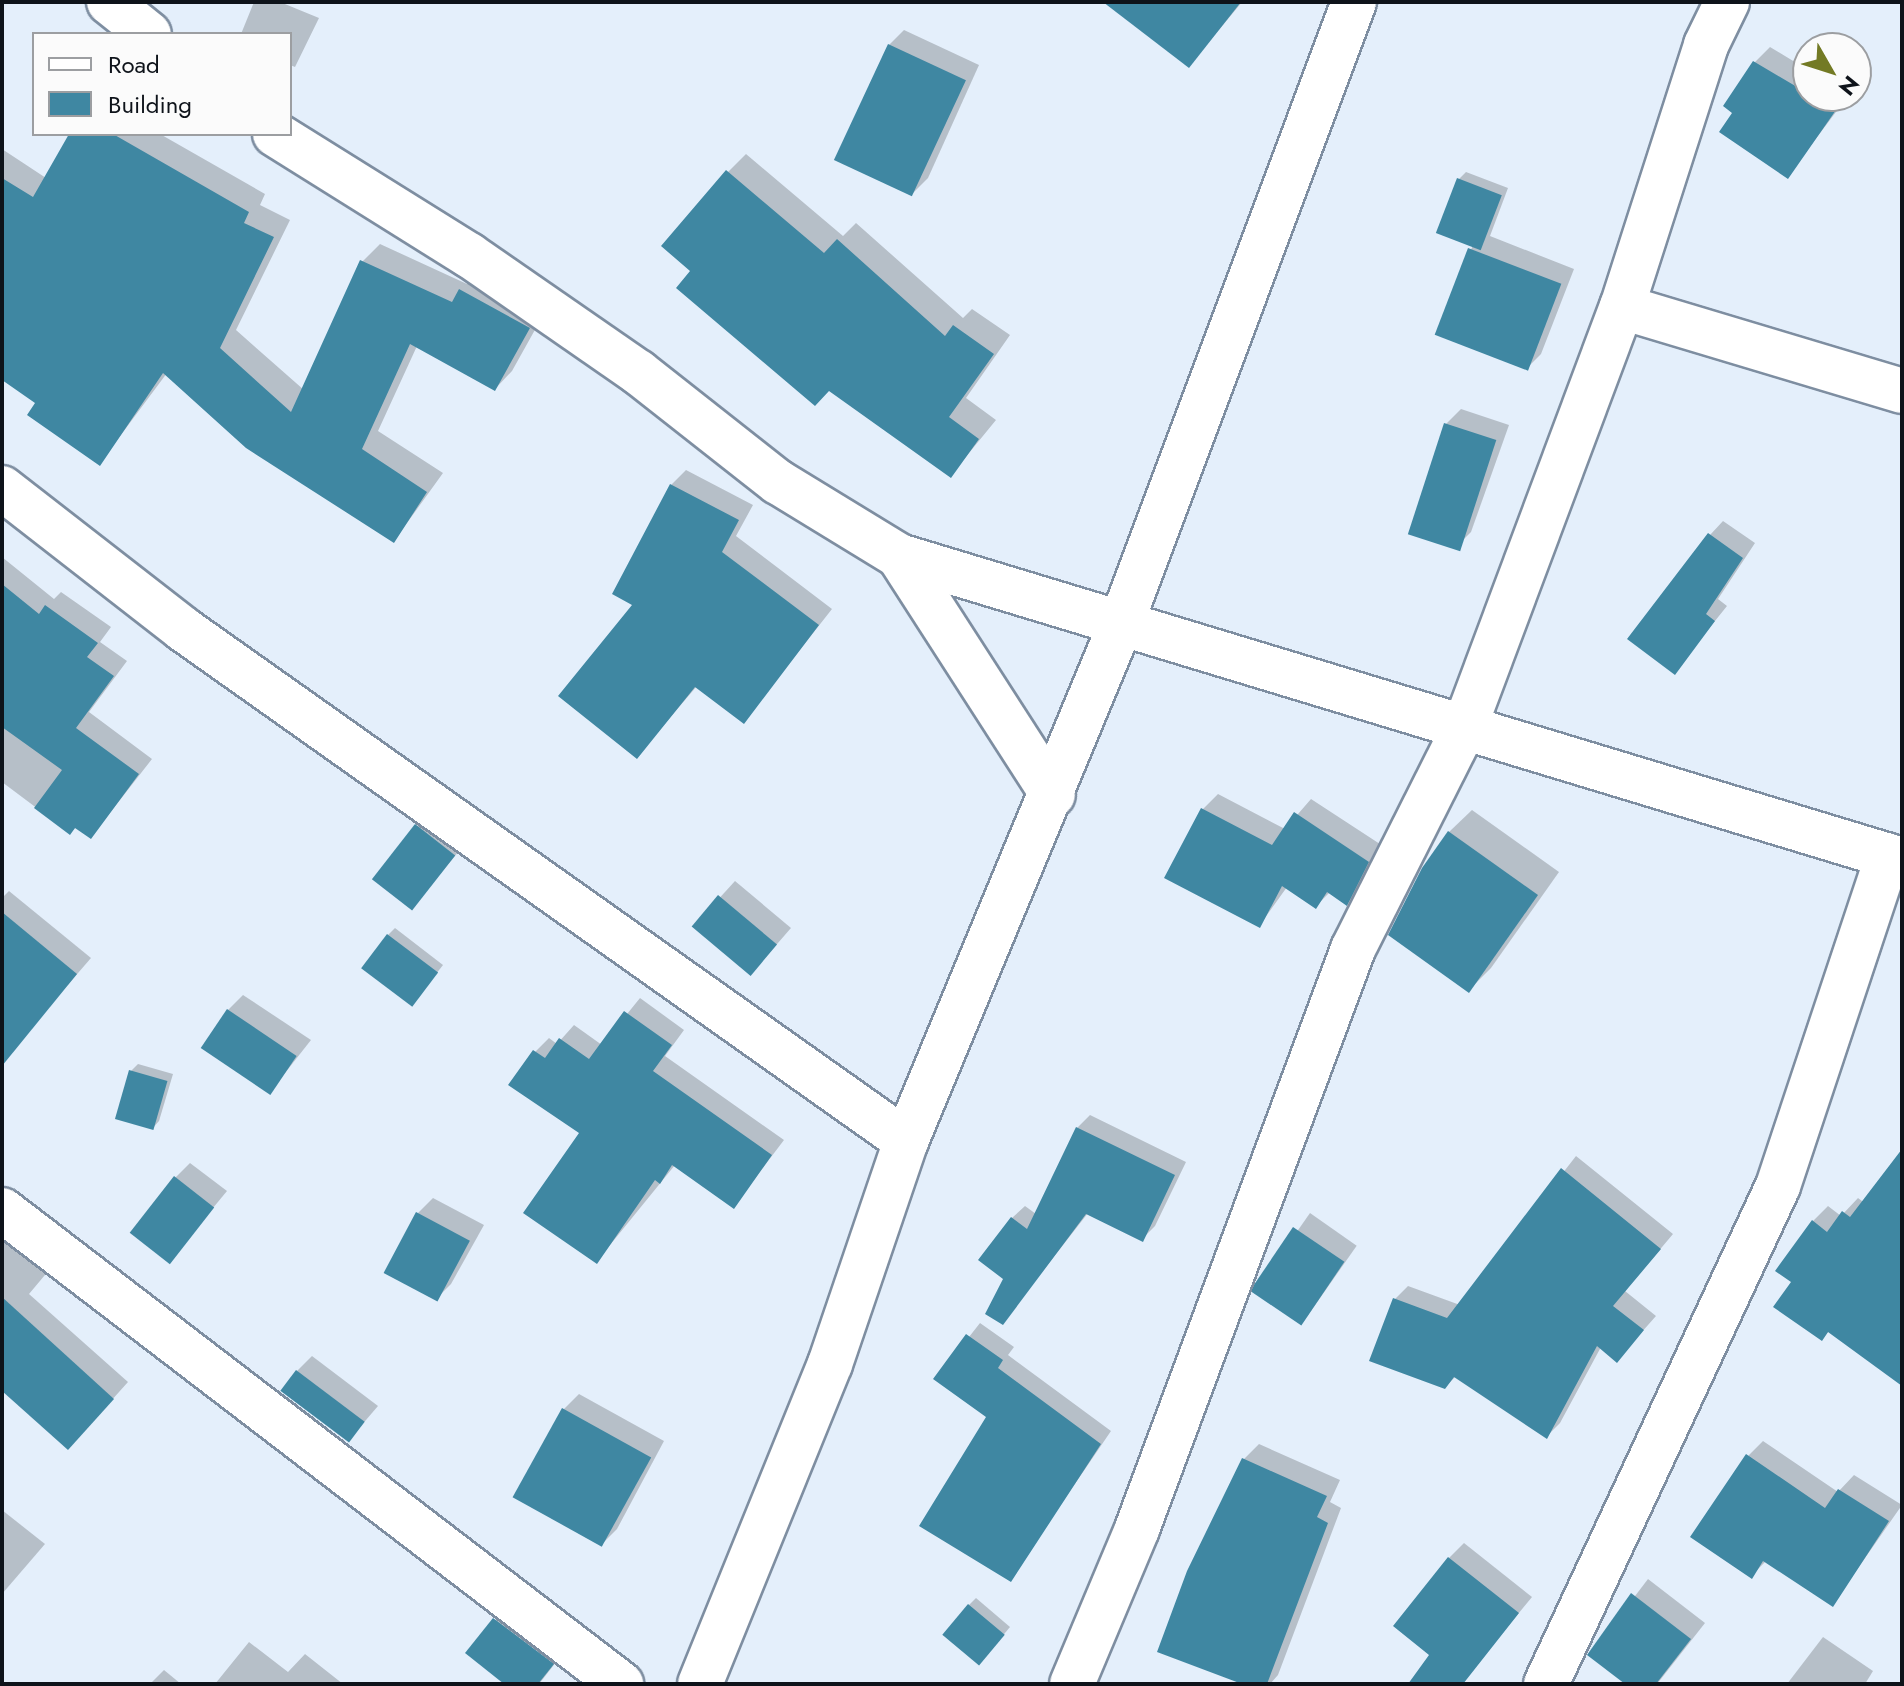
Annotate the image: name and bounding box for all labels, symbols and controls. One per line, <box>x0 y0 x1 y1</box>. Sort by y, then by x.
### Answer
legend <box>32 32 292 136</box>
north arrow <box>1792 32 1872 112</box>
text: Road <box>108 47 160 82</box>
text: N <box>1831 69 1867 103</box>
text: Building <box>108 87 192 122</box>

